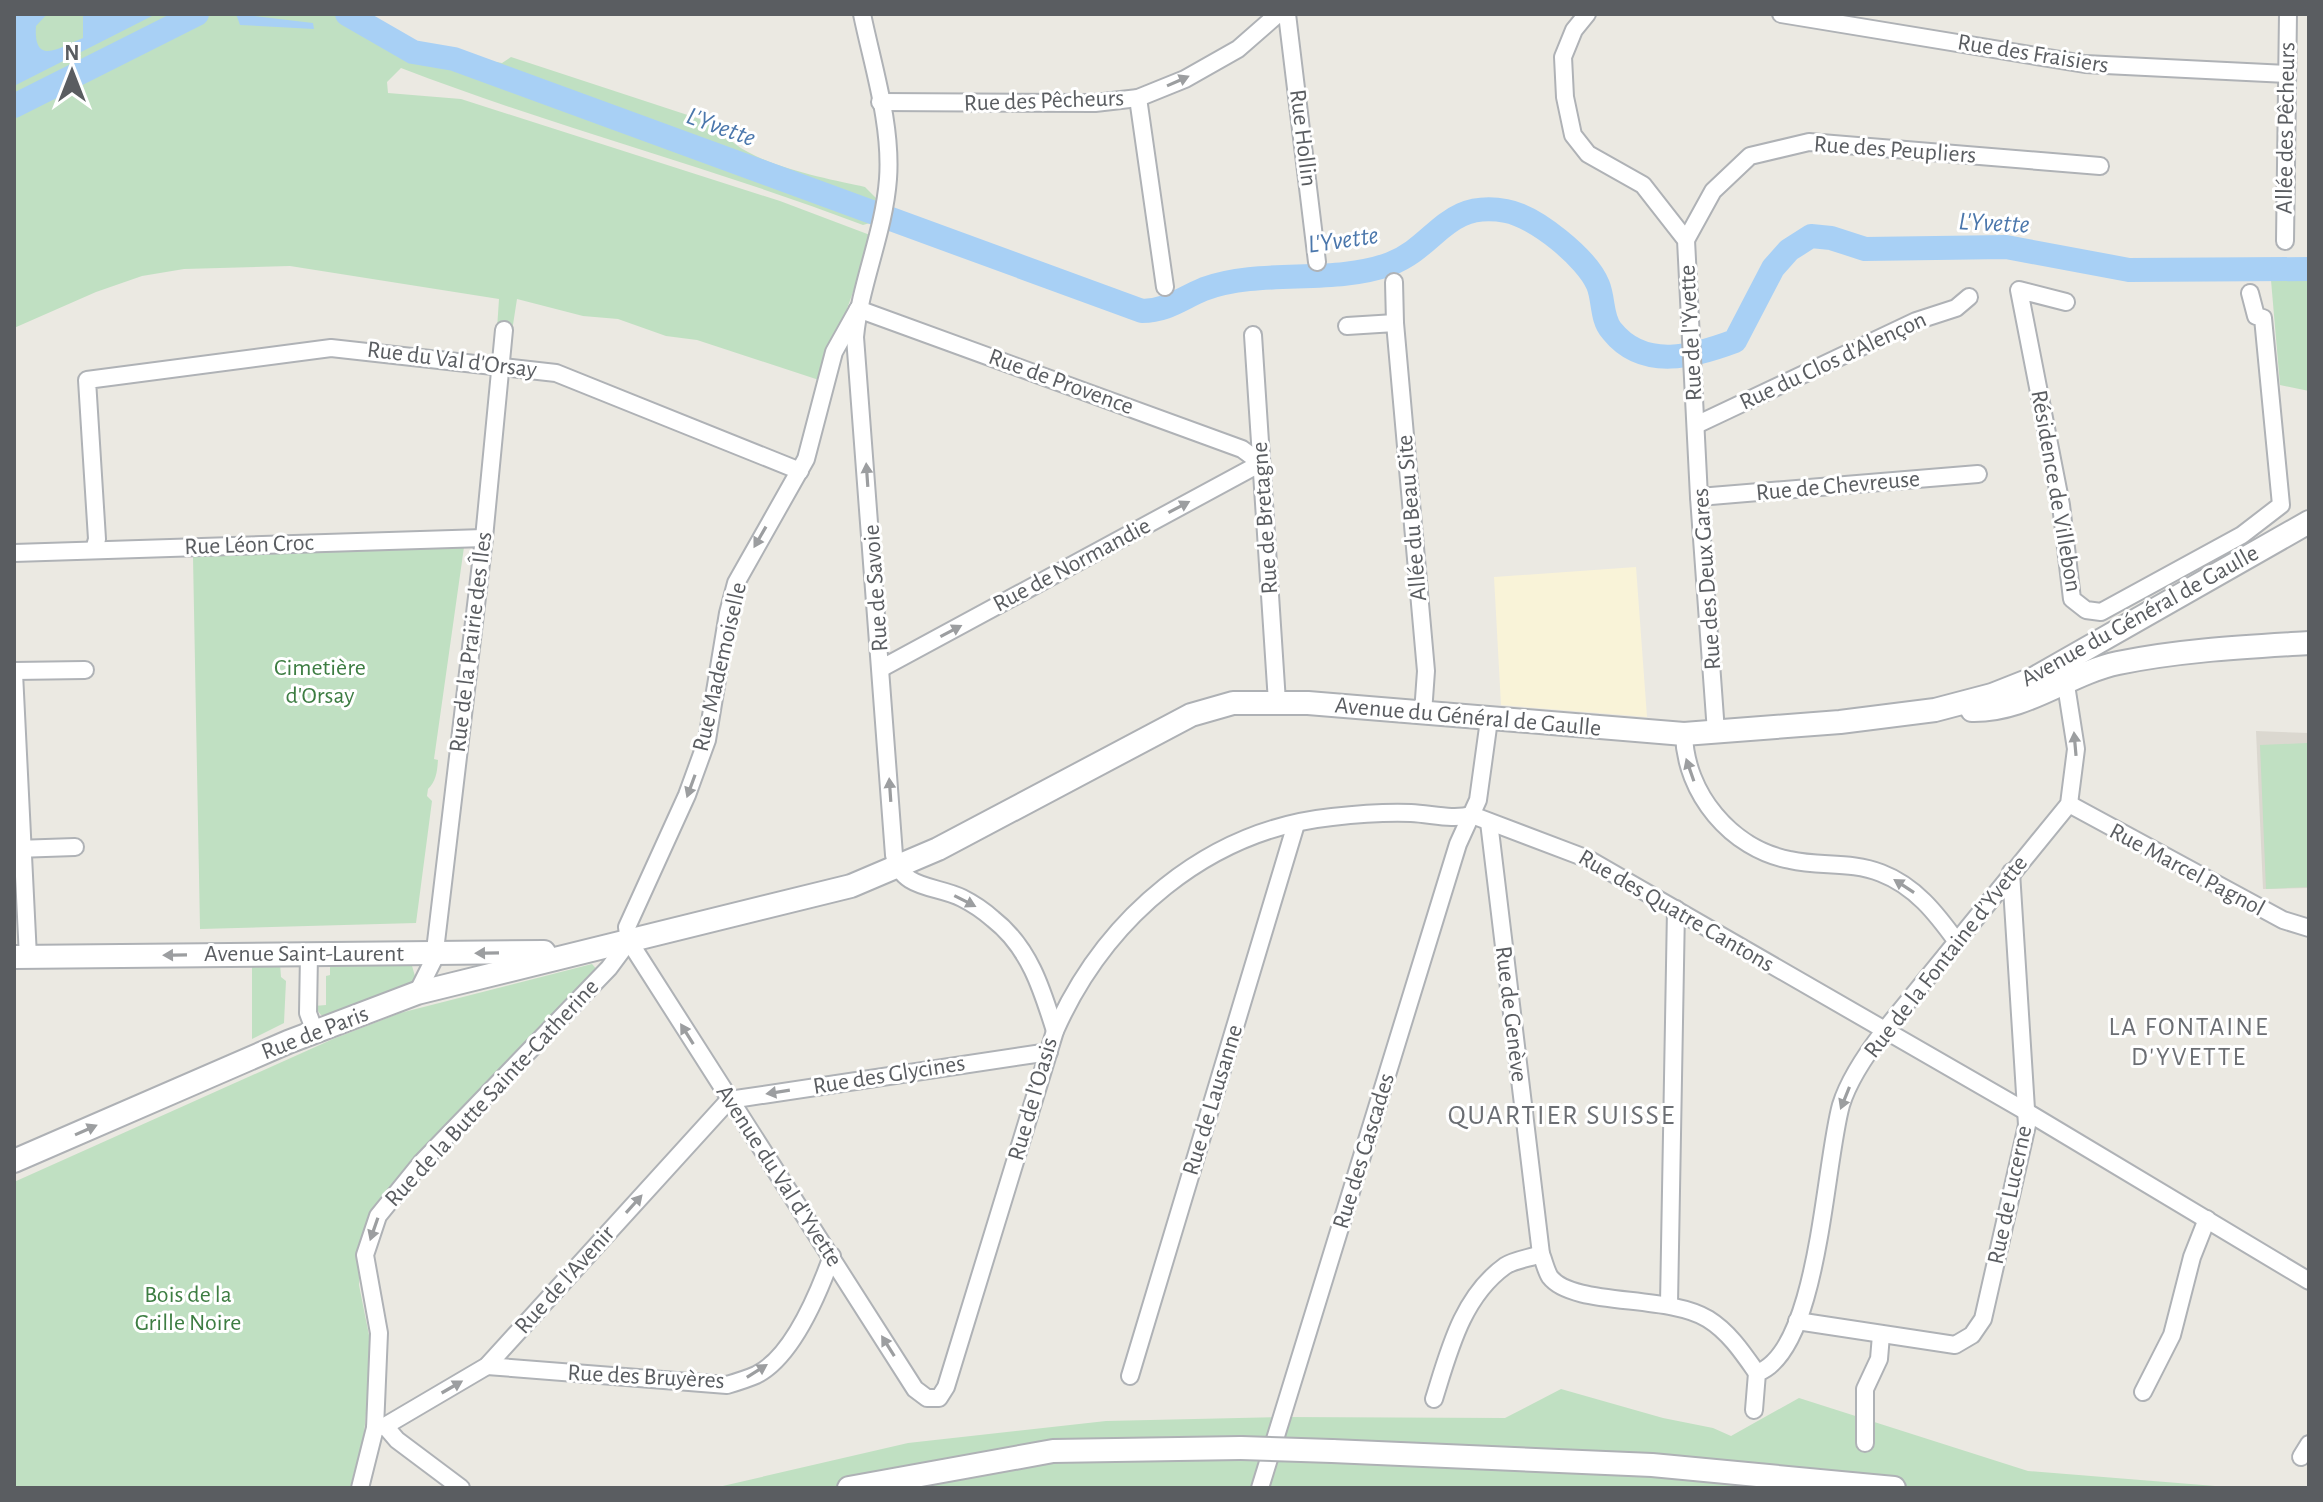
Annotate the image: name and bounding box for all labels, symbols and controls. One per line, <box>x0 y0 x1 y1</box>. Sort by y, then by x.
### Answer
street label: Rue des Fraisiers <box>1956 30 2110 78</box>
north arrow <box>32 32 112 112</box>
text: N <box>64 42 80 64</box>
street label: Allée des Pêcheurs <box>2272 42 2300 214</box>
one-way arrow <box>1167 75 1190 88</box>
street label: Rue des Pêcheurs <box>963 86 1125 116</box>
street label: Rue Hollin <box>1285 88 1321 188</box>
water label: L'Yvette <box>683 103 759 151</box>
street label: Rue des Peupliers <box>1813 132 1977 168</box>
water label: L'Yvette <box>1958 208 2030 238</box>
water label: L'Yvette <box>1306 222 1380 258</box>
street label: Rue de l'Yvette <box>1675 264 1707 402</box>
street label: Rue du Clos d'Alençon <box>1736 307 1930 415</box>
street label: Rue du Val d'Orsay <box>366 338 538 382</box>
street label: Rue de Provence <box>985 345 1137 419</box>
street label: Résidence de Villebon <box>2026 388 2086 594</box>
street label: Allée du Beau Site <box>1393 434 1431 602</box>
street label: Rue de Bretagne <box>1248 441 1282 595</box>
one-way arrow <box>860 462 873 487</box>
street label: Rue de Chevreuse <box>1755 467 1921 505</box>
street label: Rue des Deux Gares <box>1689 487 1725 671</box>
one-way arrow <box>1168 500 1191 514</box>
street label: Rue de Normandie <box>989 513 1155 617</box>
street label: Rue de Savoie <box>860 523 892 653</box>
one-way arrow <box>753 526 767 548</box>
street label: Rue de la Prairie des Îles <box>444 530 496 754</box>
street label: Rue Léon Croc <box>184 531 314 559</box>
street label: Avenue du Général de Gaulle <box>2017 541 2263 691</box>
street label: Rue Mademoiselle <box>689 580 751 754</box>
one-way arrow <box>939 624 962 637</box>
park label: Cimetière d'Orsay <box>274 656 366 708</box>
street label: Avenue du Général de Gaulle <box>1334 693 1602 741</box>
one-way arrow <box>2068 731 2081 756</box>
one-way arrow <box>1683 758 1696 782</box>
one-way arrow <box>684 774 696 798</box>
one-way arrow <box>883 777 896 802</box>
street label: Rue Marcel Pagnol <box>2105 819 2269 921</box>
street label: Rue des Quatre Cantons <box>1574 845 1778 977</box>
street label: Rue de la Fontaine d’Yvette <box>1860 851 2032 1063</box>
one-way arrow <box>1893 878 1914 893</box>
one-way arrow <box>953 895 976 908</box>
street label: Avenue Saint-Laurent <box>204 942 404 966</box>
street label: Rue de Genève <box>1491 945 1531 1083</box>
one-way arrow <box>474 947 499 959</box>
one-way arrow <box>162 949 187 961</box>
street label: Rue de la Butte Sainte-Catherine <box>380 975 604 1211</box>
street label: Rue de Paris <box>258 1002 372 1064</box>
district label: LA FONTAINE D'YVETTE <box>2109 1014 2269 1070</box>
street label: Rue de Lausanne <box>1179 1022 1247 1178</box>
one-way arrow <box>681 1023 695 1045</box>
street label: Rue de l’Oasis <box>1004 1035 1062 1163</box>
street label: Rue des Glycines <box>811 1051 967 1099</box>
street label: Rue des Cascades <box>1329 1070 1399 1232</box>
street label: Avenue du Val d'Yvette <box>711 1081 847 1271</box>
one-way arrow <box>765 1086 790 1099</box>
one-way arrow <box>1838 1086 1851 1110</box>
district label: QUARTIER SUISSE <box>1448 1102 1676 1130</box>
one-way arrow <box>74 1123 97 1136</box>
street label: Rue de Lucerne <box>1984 1123 2036 1267</box>
one-way arrow <box>625 1195 643 1214</box>
one-way arrow <box>367 1217 380 1241</box>
street label: Rue de l'Avenir <box>510 1221 620 1339</box>
park label: Bois de la Grille Noire <box>135 1283 241 1335</box>
one-way arrow <box>881 1335 895 1357</box>
street label: Rue des Bruyères <box>567 1361 725 1393</box>
one-way arrow <box>746 1364 767 1379</box>
one-way arrow <box>441 1380 463 1394</box>

